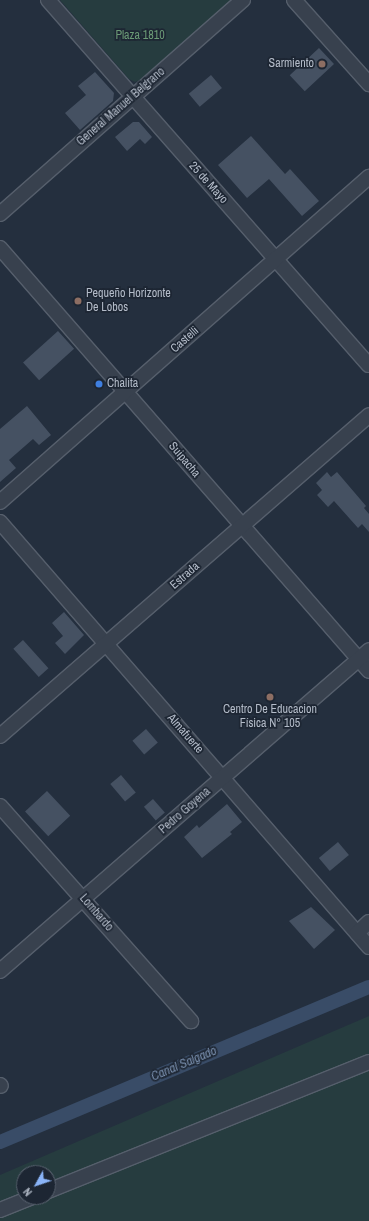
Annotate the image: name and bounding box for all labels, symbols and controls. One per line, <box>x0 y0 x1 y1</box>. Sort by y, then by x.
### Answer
park label: Plaza 1810 <box>115 29 165 43</box>
place label: Sarmiento <box>269 57 314 71</box>
marker: Sarmiento <box>317 59 327 69</box>
street label: General Manuel Belgrano <box>74 65 168 149</box>
street label: 25 de Mayo <box>185 159 231 207</box>
place label: Pequeño Horizonte De Lobos <box>86 287 171 315</box>
marker: Pequeño Horizonte De Lobos <box>73 296 83 306</box>
street label: Castelli <box>168 324 202 356</box>
place label: Chalita <box>107 377 138 391</box>
marker: Chalita <box>94 379 104 389</box>
street label: Suipacha <box>165 439 203 481</box>
street label: Estrada <box>167 559 203 593</box>
marker: Centro De Educacion Física N° 105 <box>265 692 275 702</box>
place label: Centro De Educacion Física N° 105 <box>223 703 317 731</box>
street label: Almafuerte <box>164 711 206 757</box>
street label: Pedro Goyena <box>156 785 214 837</box>
street label: Lombardo <box>76 892 116 934</box>
water label: Canal Salgado <box>149 1043 219 1085</box>
north arrow <box>16 1165 56 1205</box>
text: N <box>20 1185 35 1199</box>

